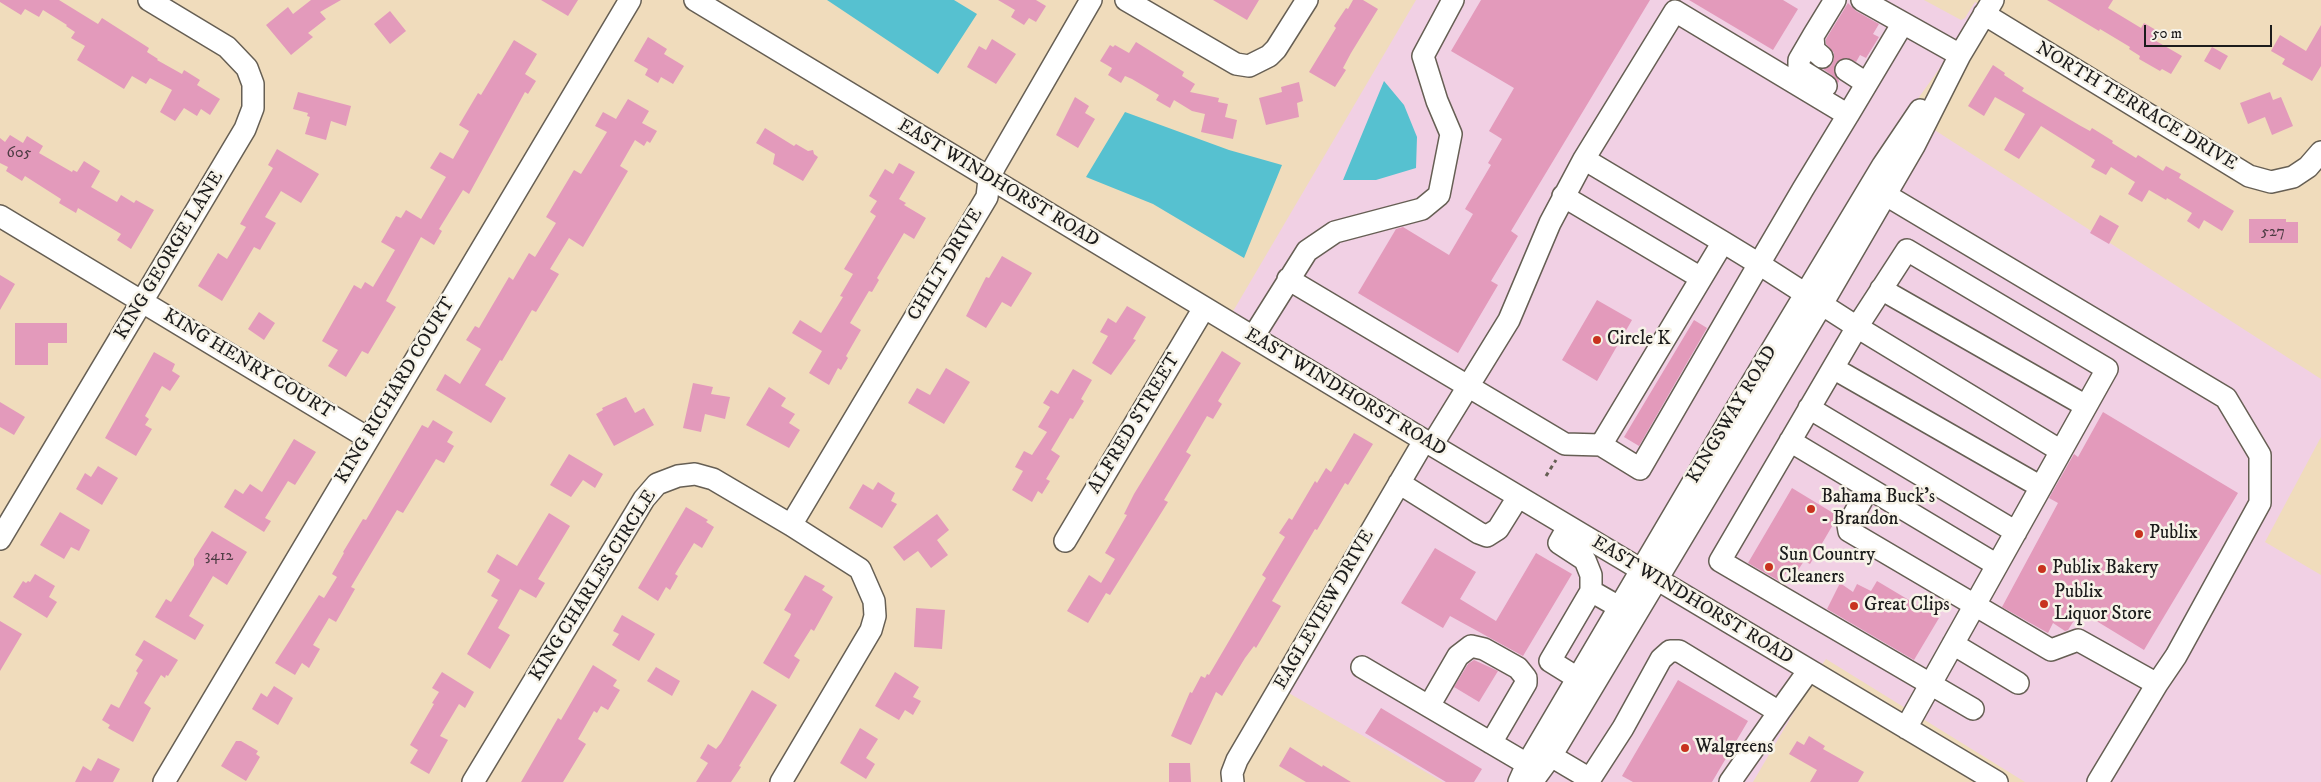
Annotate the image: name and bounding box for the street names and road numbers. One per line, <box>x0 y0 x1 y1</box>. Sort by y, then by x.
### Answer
street label: NORTH TERRACE DRIVE <box>2031 38 2241 176</box>
street label: EAST WINDHORST ROAD <box>893 115 1103 253</box>
street label: KING GEORGE LANE <box>111 168 229 344</box>
street label: CHILT DRIVE <box>904 205 988 325</box>
street label: KING RICHARD COURT <box>331 294 461 488</box>
street label: KING HENRY COURT <box>158 305 338 425</box>
street label: EAST WINDHORST ROAD <box>1240 324 1450 462</box>
street label: KINGSWAY ROAD <box>1683 342 1783 488</box>
street label: ALFRED STREET <box>1084 350 1186 498</box>
street label: KING CHARLES CIRCLE <box>526 486 662 686</box>
street label: EAGLEVIEW DRIVE <box>1270 526 1380 694</box>
street label: EAST WINDHORST ROAD <box>1587 532 1797 670</box>

